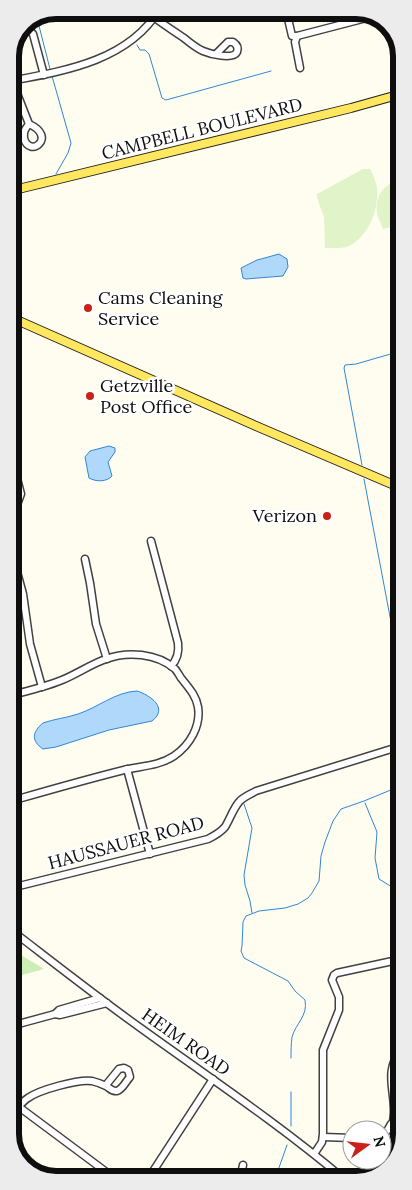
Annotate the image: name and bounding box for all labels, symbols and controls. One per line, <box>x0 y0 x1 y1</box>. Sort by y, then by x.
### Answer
street label: CAMPBELL BOULEVARD <box>99 92 305 165</box>
place label: Cams Cleaning Service <box>98 286 223 330</box>
marker: Cams Cleaning Service <box>82 302 94 314</box>
place label: Getzville Post Office <box>100 374 193 418</box>
marker: Getzville Post Office <box>84 390 96 402</box>
place label: Verizon <box>252 504 317 527</box>
marker: Verizon <box>321 510 333 522</box>
street label: HAUSSAUER ROAD <box>45 811 206 874</box>
street label: HEIM ROAD <box>138 1003 235 1080</box>
north arrow <box>342 1120 392 1170</box>
text: N <box>369 1134 390 1149</box>

